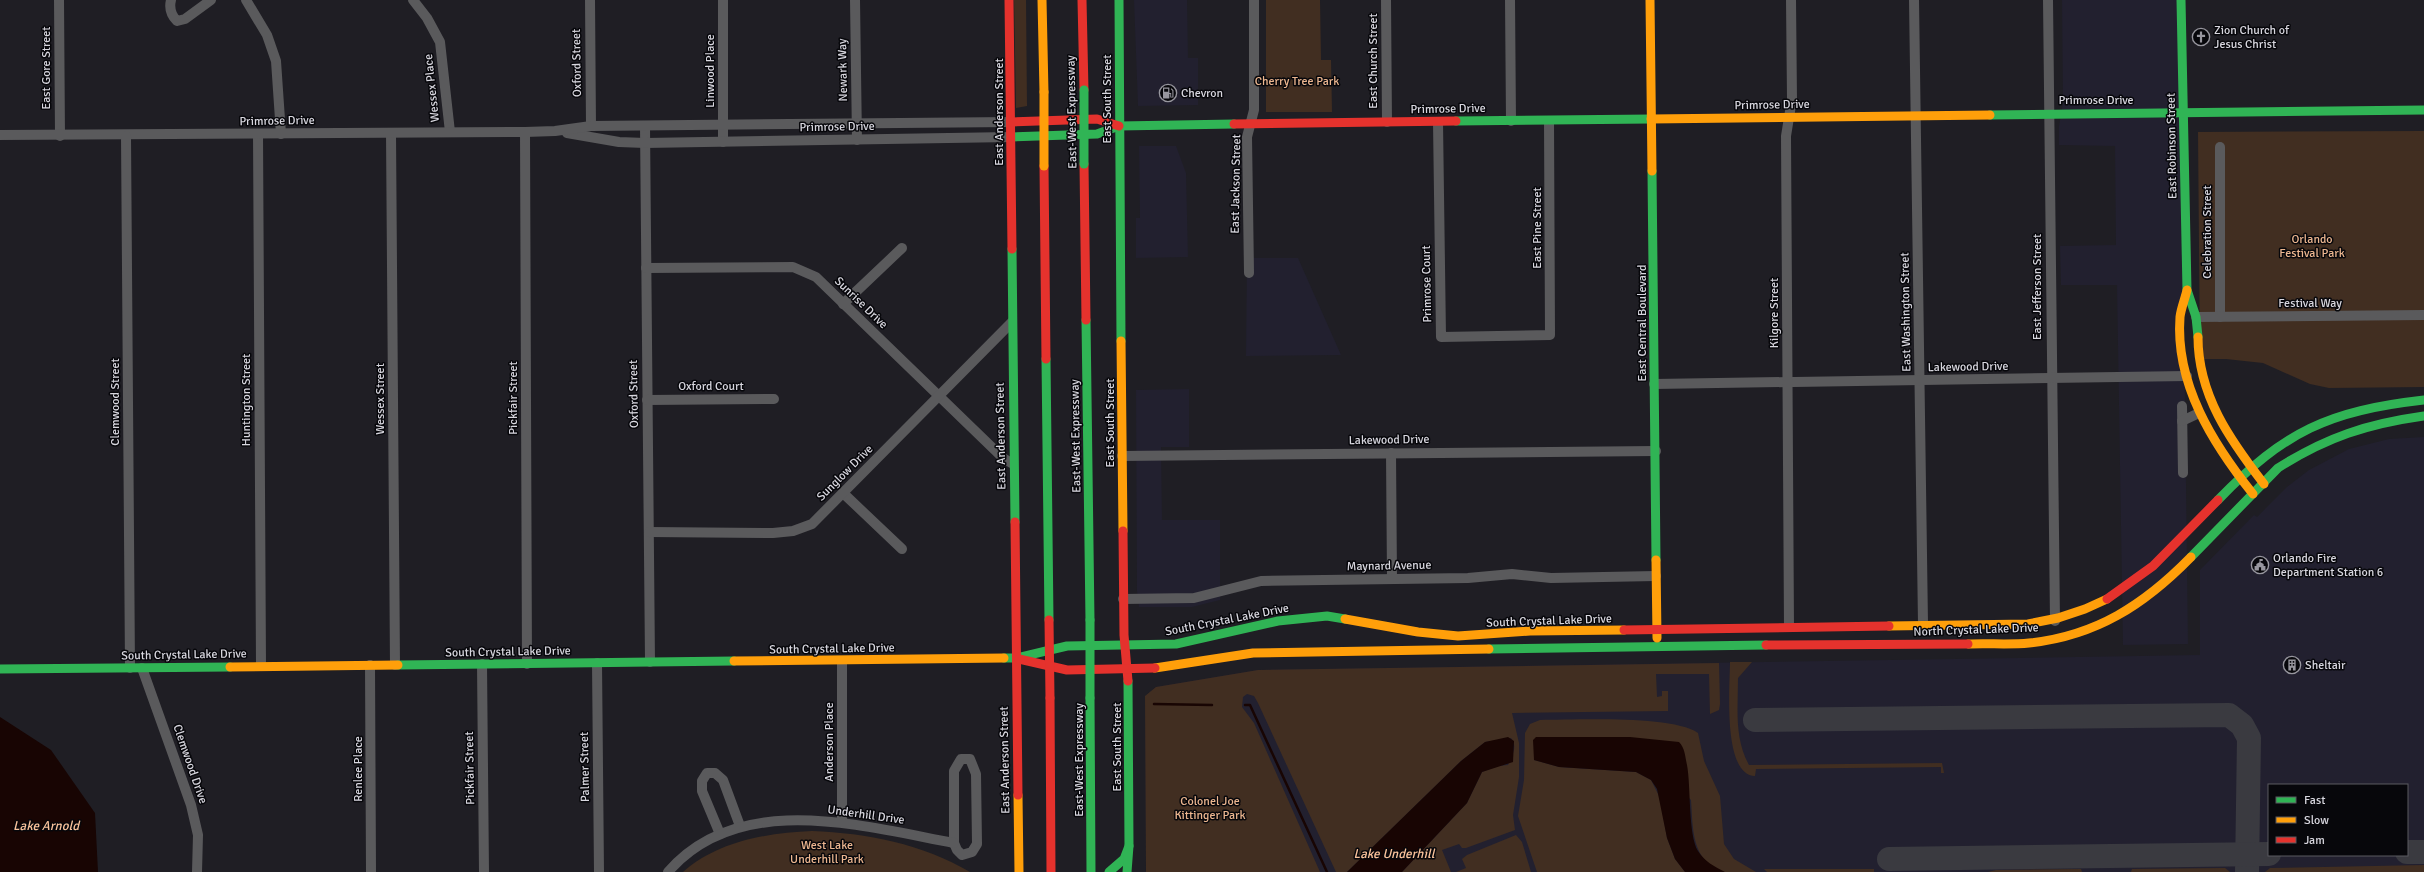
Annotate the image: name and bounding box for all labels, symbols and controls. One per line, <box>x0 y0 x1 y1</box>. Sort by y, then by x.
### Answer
street label: East Church Street <box>1366 13 1381 109</box>
place label: Zion Church of Jesus Christ <box>2214 23 2290 52</box>
street label: East Gore Street <box>39 27 54 109</box>
church icon: Zion Church of Jesus Christ <box>2191 27 2211 47</box>
street label: Oxford Street <box>569 29 585 97</box>
street label: Linwood Place <box>703 34 718 108</box>
street label: Newark Way <box>835 38 851 102</box>
street label: Wessex Place <box>421 53 443 123</box>
street label: East-West Expressway <box>1064 55 1080 169</box>
street label: East South Street <box>1100 55 1115 144</box>
street label: East Anderson Street <box>992 58 1007 166</box>
park label: Cherry Tree Park <box>1255 74 1339 89</box>
fuel station icon: Chevron <box>1158 83 1178 103</box>
place label: Chevron <box>1181 86 1223 101</box>
street label: Primrose Drive <box>2058 93 2134 108</box>
street label: East Robinson Street <box>2164 93 2180 199</box>
street label: Primrose Drive <box>1734 97 1810 113</box>
street label: Primrose Drive <box>1410 101 1486 117</box>
street label: Primrose Drive <box>239 113 315 129</box>
street label: Primrose Drive <box>799 119 875 135</box>
street label: East Jackson Street <box>1228 134 1244 234</box>
street label: Celebration Street <box>2200 185 2215 279</box>
street label: East Pine Street <box>1530 187 1545 269</box>
park label: Orlando Festival Park <box>2279 232 2345 261</box>
street label: East Jefferson Street <box>2030 234 2045 340</box>
street label: Primrose Court <box>1419 245 1435 323</box>
street label: East Washington Street <box>1897 252 1915 372</box>
street label: East Central Boulevard <box>1635 265 1650 381</box>
street label: Sunrise Drive <box>831 274 891 332</box>
street label: Kilgore Street <box>1767 278 1782 348</box>
street label: Festival Way <box>2278 296 2342 311</box>
street label: Huntington Street <box>239 354 254 446</box>
street label: Clemwood Street <box>108 358 123 446</box>
street label: Lakewood Drive <box>1928 359 2008 375</box>
street label: Oxford Street <box>626 360 642 428</box>
street label: Pickfair Street <box>506 361 521 435</box>
street label: Wessex Street <box>373 363 388 435</box>
street label: Oxford Court <box>678 379 744 394</box>
street label: East-West Expressway <box>1068 379 1084 493</box>
street label: East South Street <box>1103 379 1118 468</box>
street label: East Anderson Street <box>993 382 1009 490</box>
street label: Lakewood Drive <box>1349 432 1429 448</box>
street label: Sunglow Drive <box>814 442 876 504</box>
place label: Orlando Fire Department Station 6 <box>2273 551 2383 580</box>
public building icon: Orlando Fire Department Station 6 <box>2250 555 2270 575</box>
street label: Maynard Avenue <box>1347 558 1431 574</box>
street label: South Crystal Lake Drive <box>1164 601 1290 639</box>
street label: South Crystal Lake Drive <box>1486 611 1612 631</box>
street label: North Crystal Lake Drive <box>1913 620 2039 640</box>
street label: South Crystal Lake Drive <box>769 640 895 658</box>
street label: South Crystal Lake Drive <box>445 643 571 661</box>
street label: South Crystal Lake Drive <box>121 646 247 664</box>
building icon: Sheltair <box>2282 655 2302 675</box>
place label: Sheltair <box>2305 658 2346 673</box>
street label: Anderson Place <box>822 702 837 782</box>
street label: East-West Expressway <box>1072 703 1087 817</box>
street label: East South Street <box>1110 703 1125 792</box>
street label: East Anderson Street <box>997 706 1013 814</box>
street label: Clemwood Drive <box>169 722 211 806</box>
street label: Pickfair Street <box>462 731 478 805</box>
street label: Palmer Street <box>577 732 593 802</box>
street label: Renlee Place <box>351 736 366 802</box>
legend <box>2268 784 2408 856</box>
text: Fast <box>2304 793 2325 808</box>
park label: Colonel Joe Kittinger Park <box>1174 794 1246 823</box>
street label: Underhill Drive <box>827 802 905 828</box>
text: Slow <box>2304 813 2329 828</box>
water label: Lake Arnold <box>13 818 81 834</box>
text: Jam <box>2304 833 2325 848</box>
park label: West Lake Underhill Park <box>790 838 864 867</box>
water label: Lake Underhill <box>1354 846 1436 862</box>

